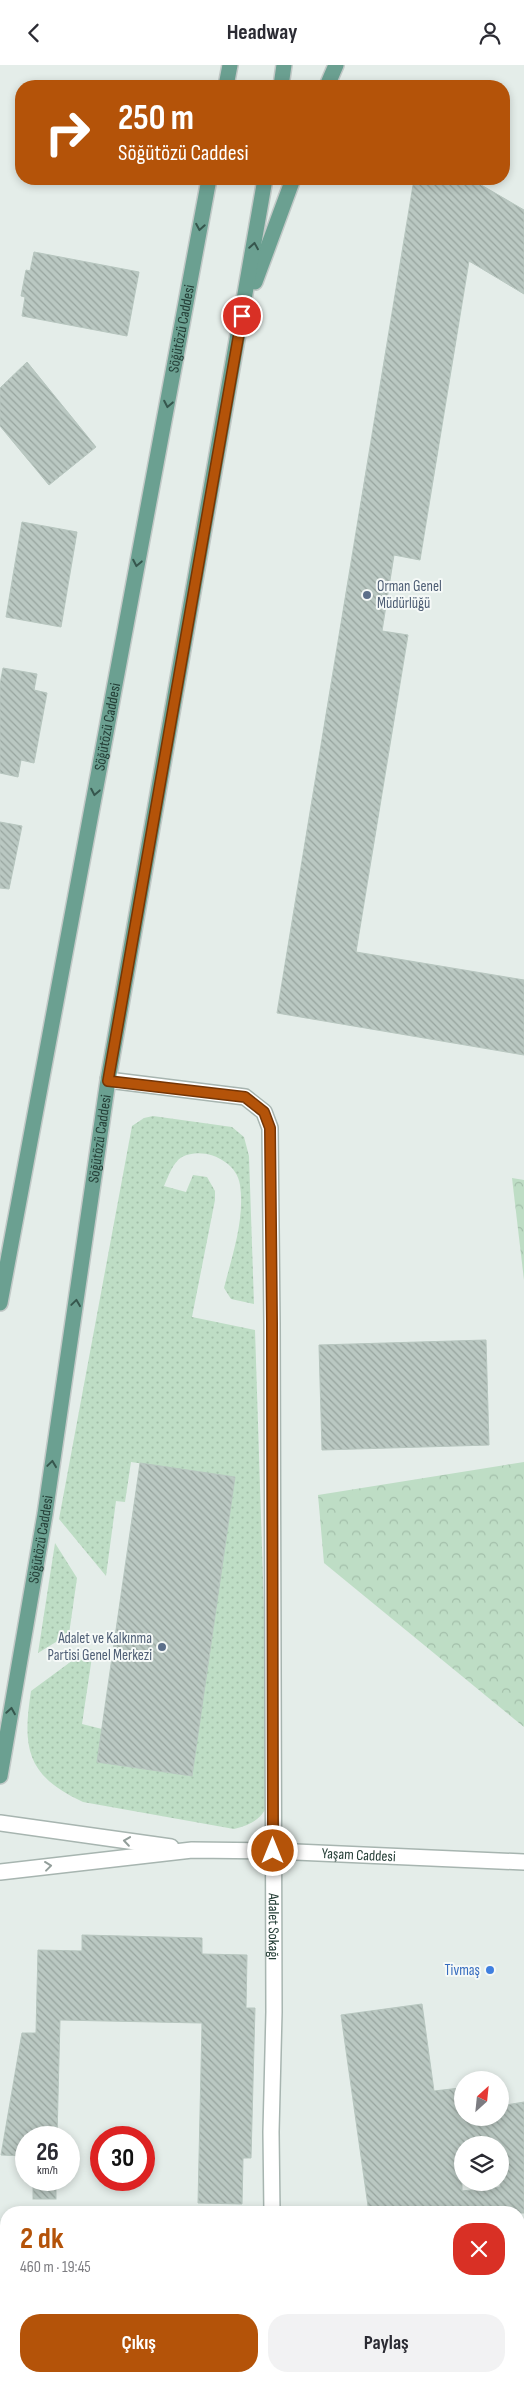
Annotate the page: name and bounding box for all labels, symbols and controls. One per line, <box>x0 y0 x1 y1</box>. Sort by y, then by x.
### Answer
icon: back <box>20 19 48 47</box>
text: Headway <box>227 19 297 46</box>
icon: person <box>476 19 504 47</box>
text: 250 m <box>118 97 194 140</box>
icon: right <box>35 100 100 165</box>
text: Söğütözü Caddesi <box>118 140 248 167</box>
one-way arrow <box>196 222 206 231</box>
one-way arrow <box>249 241 259 250</box>
street label: Söğütözü Caddesi <box>164 283 199 374</box>
pin <box>221 295 263 337</box>
icon: arrive <box>228 302 256 330</box>
one-way arrow <box>163 399 173 408</box>
one-way arrow <box>133 559 143 568</box>
place label: Orman Genel Müdürlüğü <box>377 577 442 613</box>
marker: Orman Genel Müdürlüğü <box>361 589 373 601</box>
street label: Söğütözü Caddesi <box>90 681 125 772</box>
one-way arrow <box>90 788 101 796</box>
street label: Söğütözü Caddesi <box>84 1093 116 1184</box>
one-way arrow <box>70 1299 80 1308</box>
one-way arrow <box>46 1460 57 1468</box>
street label: Söğütözü Caddesi <box>24 1494 58 1585</box>
place label: Adalet ve Kalkınma Partisi Genel Merkezi <box>48 1629 152 1665</box>
marker: Adalet ve Kalkınma Partisi Genel Merkezi <box>156 1641 168 1653</box>
one-way arrow <box>5 1706 15 1715</box>
position arrow <box>246 1824 298 1876</box>
one-way arrow <box>122 1836 130 1847</box>
street label: Yaşam Caddesi <box>321 1844 396 1866</box>
one-way arrow <box>45 1861 53 1872</box>
street label: Adalet Sokağı <box>264 1892 283 1960</box>
place label: Tivmaş <box>445 1961 480 1980</box>
marker: Tivmaş <box>484 1964 496 1976</box>
north arrow <box>454 2071 509 2126</box>
map controls <box>454 2071 509 2191</box>
speed limit sign: 30 <box>90 2126 155 2191</box>
button: layers <box>454 2136 509 2191</box>
text: 26 <box>36 2137 59 2168</box>
text: km/h <box>37 2163 58 2178</box>
text: 2 dk <box>20 2221 64 2257</box>
button: close <box>453 2223 505 2275</box>
text: 460 m · 19:45 <box>20 2258 91 2277</box>
button: Çıkış <box>20 2314 258 2372</box>
button: Paylaş <box>268 2314 505 2372</box>

